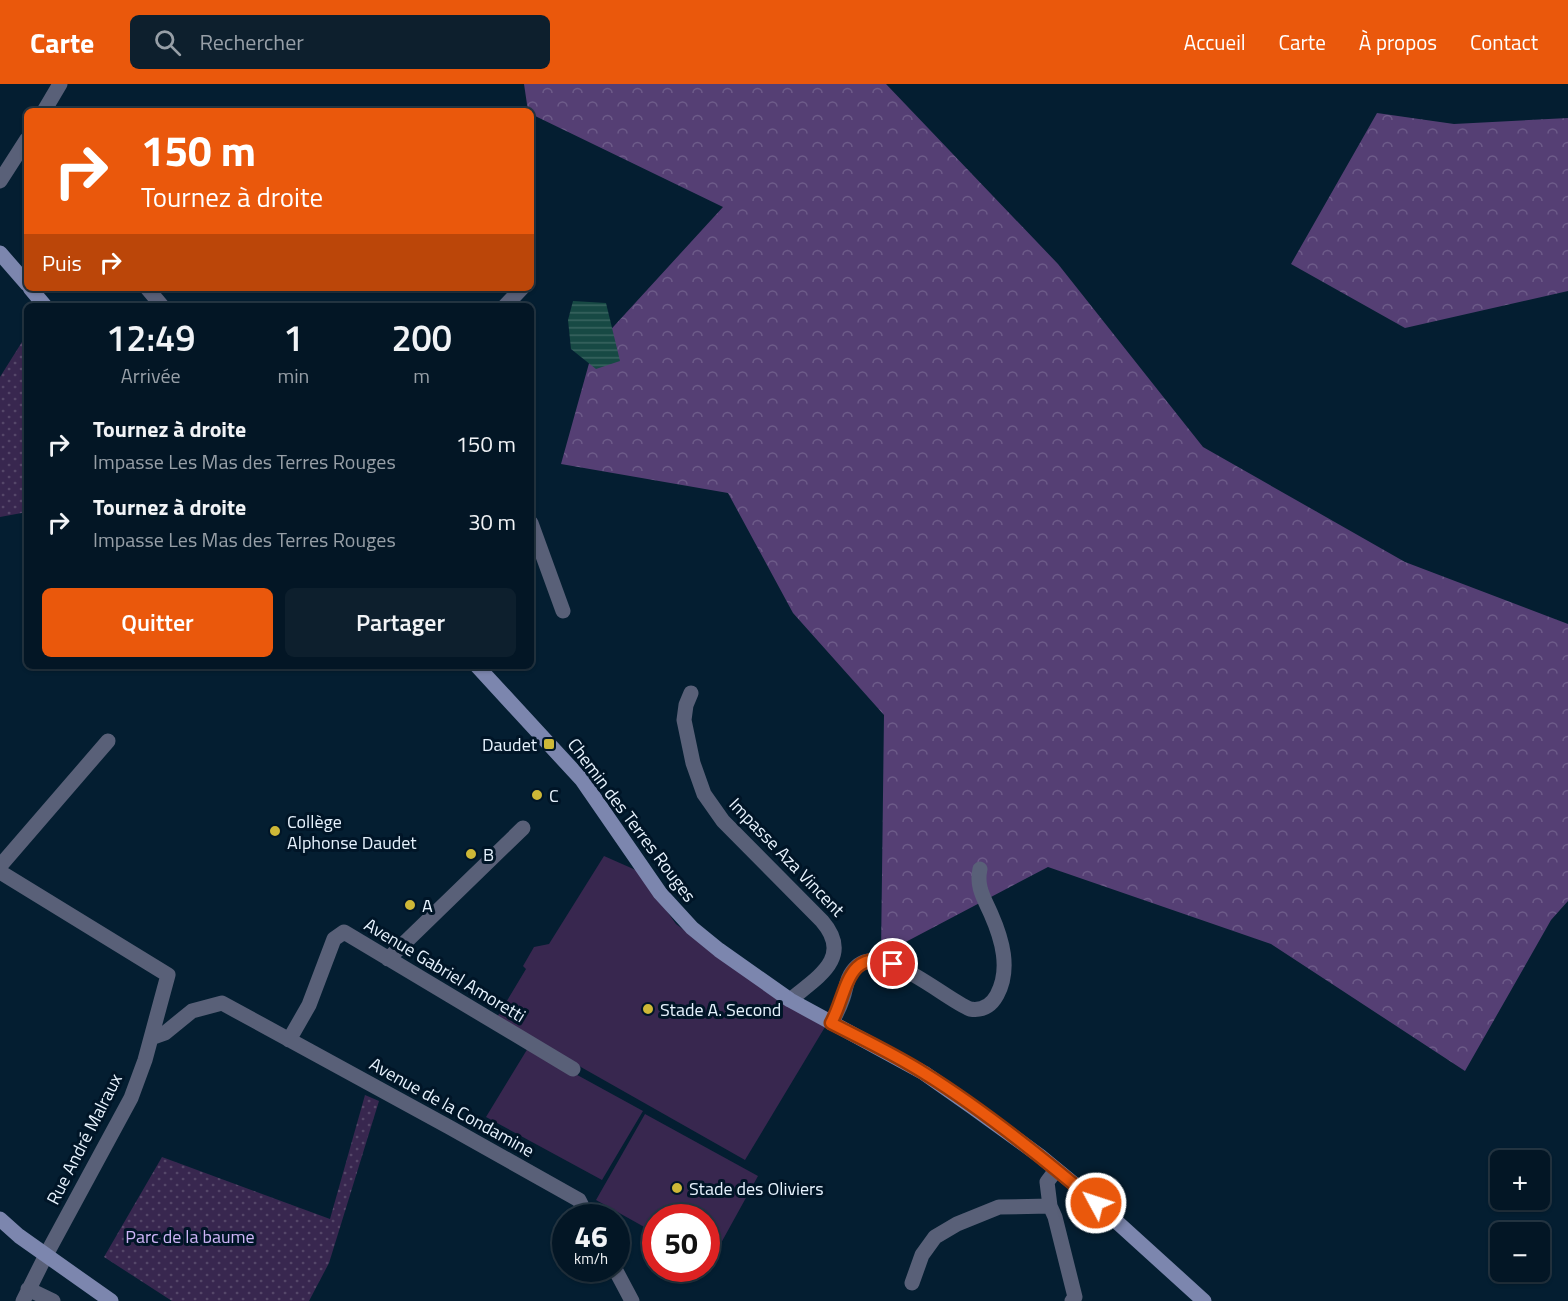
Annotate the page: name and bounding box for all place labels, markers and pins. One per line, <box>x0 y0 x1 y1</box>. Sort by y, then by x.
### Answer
place label: Daudet <box>482 731 538 758</box>
marker: Daudet <box>542 737 556 751</box>
place label: C <box>549 782 559 809</box>
marker: C <box>530 788 544 802</box>
place label: Collège Alphonse Daudet <box>287 808 417 856</box>
marker: Collège Alphonse Daudet <box>268 824 282 838</box>
place label: B <box>483 841 494 868</box>
marker: B <box>464 847 478 861</box>
place label: A <box>422 892 433 919</box>
marker: A <box>403 898 417 912</box>
pin <box>867 938 918 989</box>
place label: Stade A. Second <box>660 996 781 1023</box>
marker: Stade A. Second <box>641 1002 655 1016</box>
place label: Stade des Oliviers <box>689 1175 824 1202</box>
marker: Stade des Oliviers <box>670 1181 684 1195</box>

